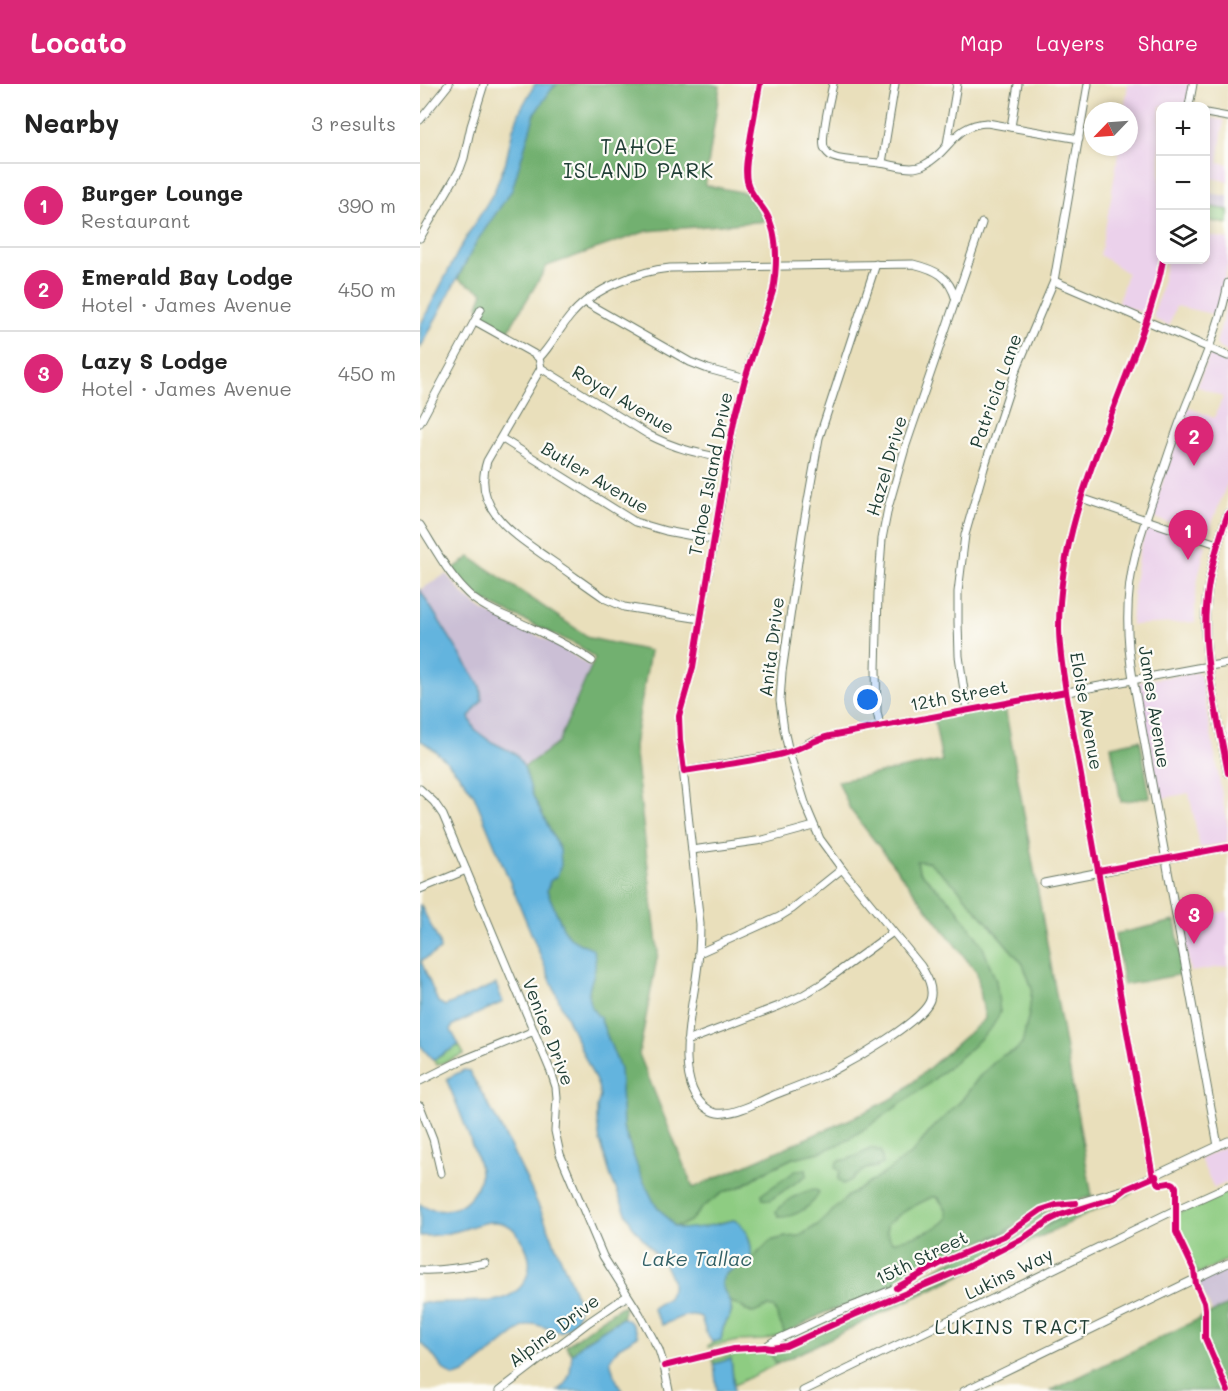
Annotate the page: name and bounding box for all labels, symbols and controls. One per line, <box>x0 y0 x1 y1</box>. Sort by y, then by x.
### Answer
text: Locato <box>30 24 127 60</box>
text: Map <box>960 29 1003 56</box>
text: Layers <box>1036 29 1105 56</box>
text: Share <box>1138 29 1198 56</box>
north arrow <box>1084 102 1138 156</box>
map controls <box>1156 102 1210 264</box>
button: + <box>1156 102 1210 156</box>
text: Nearby <box>24 106 119 140</box>
text: 3 results <box>311 110 396 136</box>
district label: TAHOE ISLAND PARK <box>563 132 715 183</box>
button: − <box>1156 156 1210 210</box>
text: Burger Lounge <box>81 178 243 207</box>
text: 1 <box>39 192 48 218</box>
text: 390 m <box>338 192 396 218</box>
text: Restaurant <box>81 207 191 233</box>
button: layers <box>1156 210 1210 264</box>
text: Emerald Bay Lodge <box>81 262 293 291</box>
text: 2 <box>38 276 49 302</box>
text: 450 m <box>338 276 396 302</box>
text: Hotel · James Avenue <box>81 291 292 317</box>
street label: Patricia Lane <box>963 330 1027 451</box>
text: Lazy S Lodge <box>81 346 228 375</box>
street label: Royal Avenue <box>568 359 679 439</box>
text: 3 <box>38 360 50 386</box>
text: 450 m <box>338 360 396 386</box>
text: Hotel · James Avenue <box>81 375 292 401</box>
street label: Tahoe Island Drive <box>682 390 738 558</box>
street label: Hazel Drive <box>860 413 912 519</box>
pin: 2 <box>1174 416 1214 466</box>
street label: Butler Avenue <box>537 436 654 519</box>
pin: 1 <box>1168 510 1208 560</box>
street label: Anita Drive <box>753 596 789 698</box>
street label: James Avenue <box>1133 644 1176 770</box>
street label: Eloise Avenue <box>1065 650 1109 771</box>
street label: 12th Street <box>908 674 1010 716</box>
your location <box>853 685 882 714</box>
pin: 3 <box>1174 894 1214 944</box>
street label: Venice Drive <box>517 974 580 1089</box>
street label: 15th Street <box>872 1224 972 1290</box>
street label: Lukins Way <box>960 1241 1057 1305</box>
water label: Lake Tallac <box>642 1245 752 1271</box>
street label: Alpine Drive <box>503 1288 604 1372</box>
district label: LUKINS TRACT <box>934 1313 1092 1339</box>

